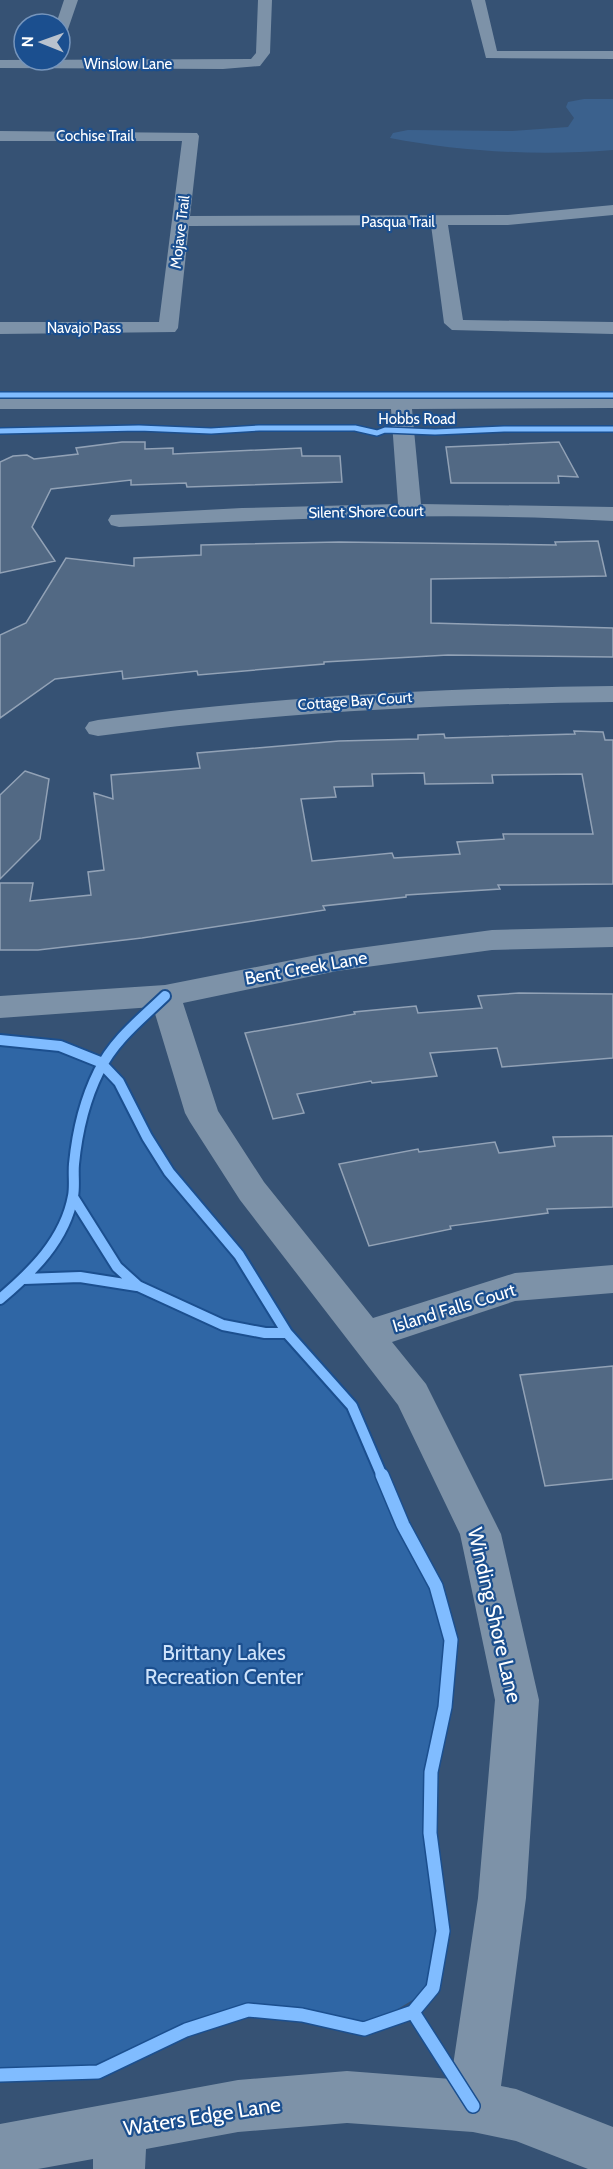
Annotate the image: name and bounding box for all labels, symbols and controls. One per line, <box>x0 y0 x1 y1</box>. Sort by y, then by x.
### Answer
north arrow <box>12 12 72 72</box>
text: N <box>18 36 37 48</box>
street label: Winslow Lane <box>84 55 173 73</box>
street label: Cochise Trail <box>56 127 134 145</box>
street label: Mojave Trail <box>167 194 193 270</box>
street label: Pasqua Trail <box>361 213 435 231</box>
street label: Navajo Pass <box>47 319 121 337</box>
street label: Hobbs Road <box>378 410 456 428</box>
street label: Silent Shore Court <box>308 502 424 522</box>
street label: Cottage Bay Court <box>297 688 413 714</box>
street label: Bent Creek Lane <box>243 946 369 990</box>
street label: Island Falls Court <box>390 1279 518 1337</box>
street label: Winding Shore Lane <box>463 1525 527 1705</box>
park label: Brittany Lakes Recreation Center <box>145 1640 304 1689</box>
street label: Waters Edge Lane <box>122 2091 283 2141</box>

